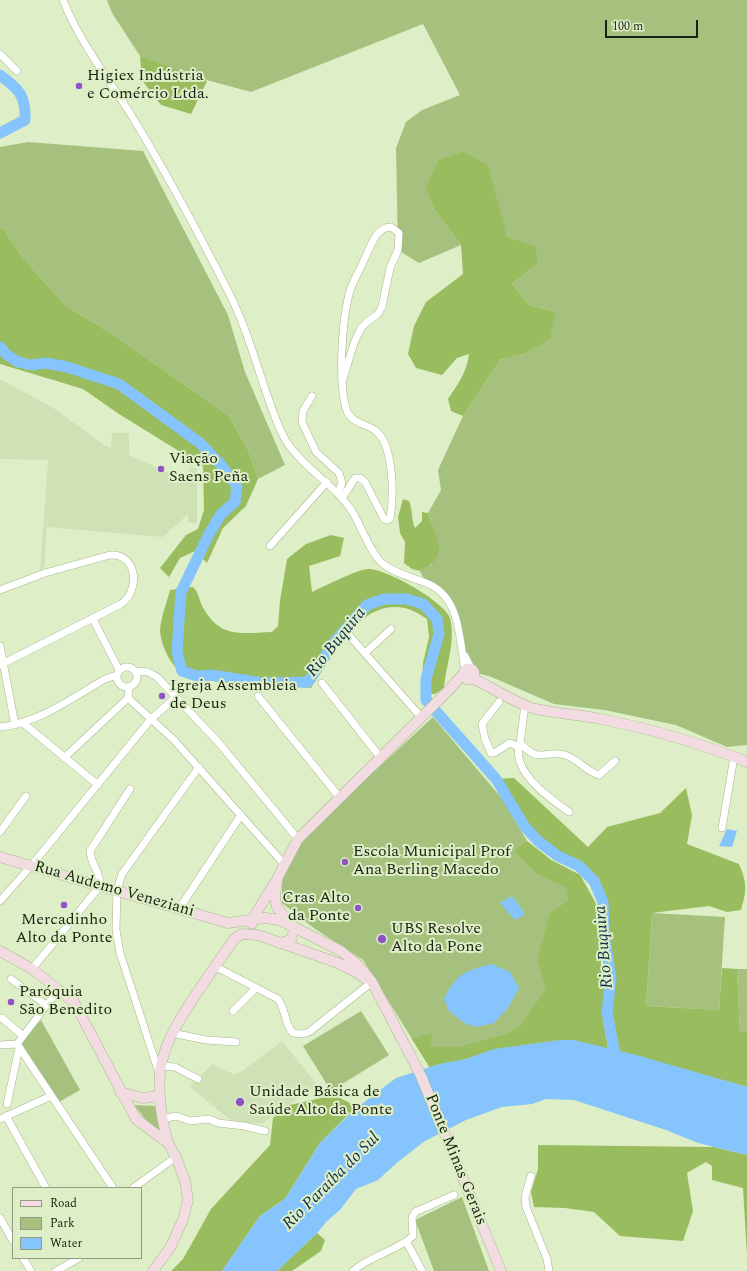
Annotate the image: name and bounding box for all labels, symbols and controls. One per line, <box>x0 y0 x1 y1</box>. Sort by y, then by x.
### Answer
scale bar <box>607 12 700 38</box>
text: 100 m <box>612 17 643 36</box>
place label: Higiex Indústria e Comércio Ltda. <box>87 67 209 105</box>
marker: Higiex Indústria e Comércio Ltda. <box>74 81 84 91</box>
place label: Viação Saens Peña <box>169 450 248 488</box>
marker: Viação Saens Peña <box>156 464 166 474</box>
water label: Rio Buquira <box>303 604 371 682</box>
place label: Igreja Assembleia de Deus <box>170 677 297 715</box>
marker: Igreja Assembleia de Deus <box>157 691 167 701</box>
place label: Escola Municipal Prof Ana Berling Macedo <box>353 843 511 881</box>
marker: Escola Municipal Prof Ana Berling Macedo <box>340 857 350 867</box>
street label: Rua Audemo Veneziani <box>32 858 196 922</box>
place label: Cras Alto da Ponte <box>282 889 350 927</box>
marker: Mercadinho Alto da Ponte <box>59 900 69 910</box>
marker: Cras Alto da Ponte <box>353 903 363 913</box>
water label: Rio Buquira <box>591 905 619 989</box>
place label: Mercadinho Alto da Ponte <box>16 911 112 949</box>
place label: UBS Resolve Alto da Pone <box>391 920 482 958</box>
marker: UBS Resolve Alto da Pone <box>376 933 388 945</box>
place label: Paróquia São Benedito <box>19 983 112 1021</box>
marker: Paróquia São Benedito <box>6 997 16 1007</box>
place label: Unidade Básica de Saúde Alto da Ponte <box>249 1083 392 1121</box>
street label: Ponte Minas Gerais <box>420 1092 490 1228</box>
marker: Unidade Básica de Saúde Alto da Ponte <box>234 1096 246 1108</box>
water label: Rio Paraíba do Sul <box>279 1129 385 1235</box>
legend <box>12 1187 142 1259</box>
text: Road <box>50 1194 77 1213</box>
text: Park <box>50 1214 75 1233</box>
text: Water <box>50 1234 82 1253</box>

